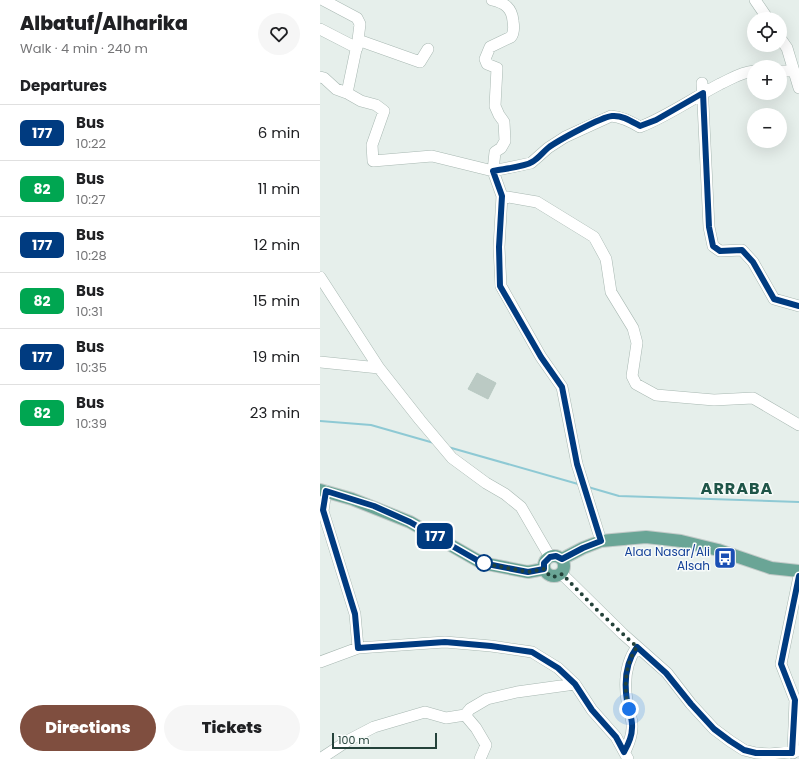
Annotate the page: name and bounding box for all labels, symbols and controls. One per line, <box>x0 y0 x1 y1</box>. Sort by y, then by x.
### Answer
text: Albatuf/Alharika <box>20 10 188 37</box>
map controls <box>747 12 787 148</box>
button: locate <box>747 12 787 52</box>
button: heart <box>258 13 300 55</box>
text: Walk · 4 min · 240 m <box>20 39 148 58</box>
button: + <box>747 60 787 100</box>
text: Departures <box>20 75 107 96</box>
button: − <box>747 108 787 148</box>
text: Bus <box>76 112 104 133</box>
text: 6 min <box>258 122 300 143</box>
text: 177 <box>32 123 52 143</box>
text: 10:22 <box>76 134 106 153</box>
text: Bus <box>76 168 104 189</box>
text: 11 min <box>258 178 300 199</box>
text: 82 <box>33 179 51 199</box>
text: 10:27 <box>76 190 106 209</box>
text: Bus <box>76 224 104 245</box>
text: 12 min <box>254 234 300 255</box>
text: 177 <box>32 235 52 255</box>
text: 10:28 <box>76 246 107 265</box>
text: Bus <box>76 280 104 301</box>
text: 15 min <box>253 290 300 311</box>
text: 82 <box>33 291 51 311</box>
text: 10:31 <box>76 302 103 321</box>
text: Bus <box>76 336 104 357</box>
text: 19 min <box>253 346 300 367</box>
text: 177 <box>32 347 52 367</box>
text: 10:35 <box>76 358 107 377</box>
text: Bus <box>76 392 104 413</box>
text: 23 min <box>250 402 300 423</box>
text: 82 <box>33 403 51 423</box>
text: 10:39 <box>76 414 107 433</box>
district label: ARRABA <box>701 477 773 500</box>
line badge: 177 <box>412 523 458 549</box>
text: 177 <box>425 526 445 546</box>
place label: Alaa Nasar/Ali Alsah <box>624 543 710 574</box>
bus stop icon: Alaa Nasar/Ali Alsah <box>712 545 738 571</box>
unlabelled marker <box>475 554 493 572</box>
your location <box>619 699 639 719</box>
button: Directions <box>20 705 156 751</box>
button: Tickets <box>164 705 300 751</box>
scale bar <box>332 731 437 750</box>
text: 100 m <box>338 732 370 748</box>

